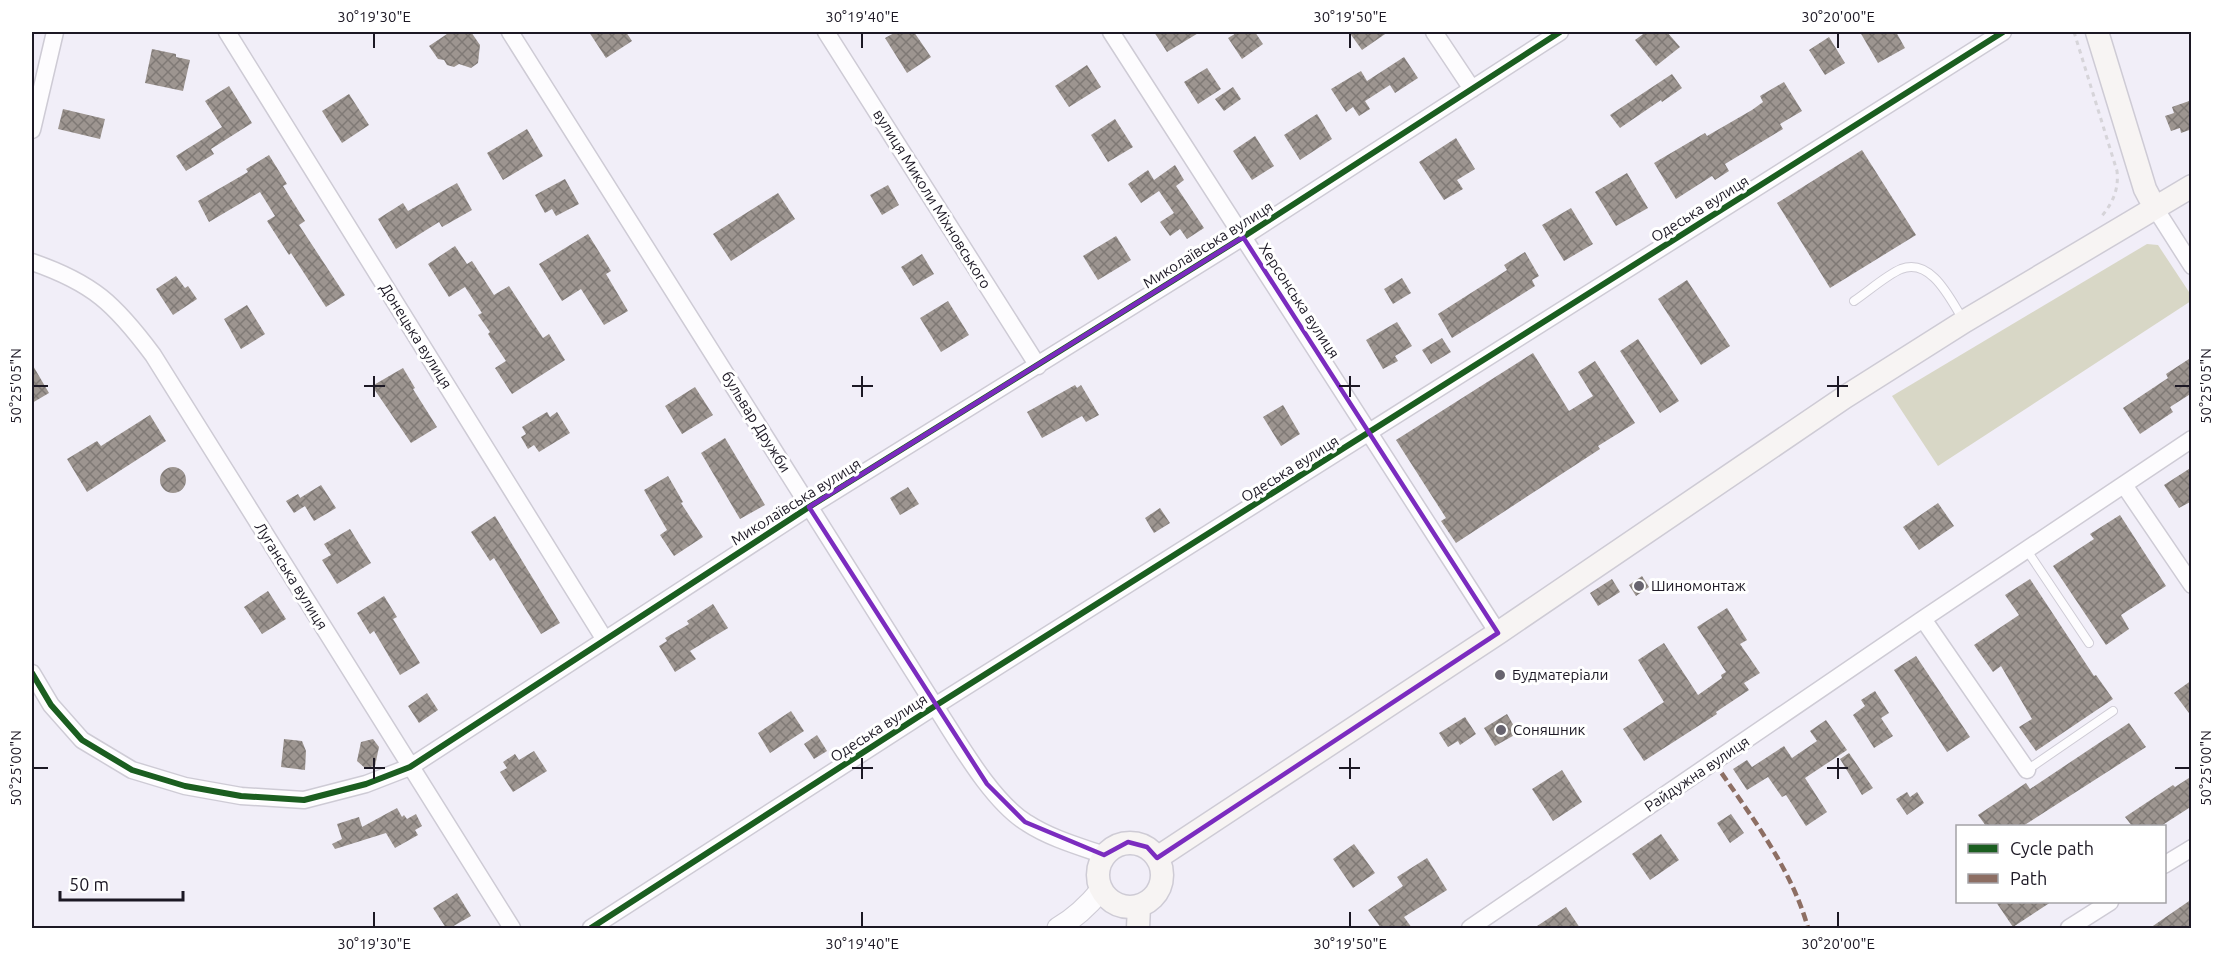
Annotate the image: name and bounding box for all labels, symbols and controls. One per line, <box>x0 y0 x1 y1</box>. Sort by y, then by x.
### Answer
text: 30°19'30"E <box>337 8 411 25</box>
text: 30°19'40"E <box>825 8 899 25</box>
text: 30°19'50"E <box>1313 8 1387 25</box>
text: 30°20'00"E <box>1801 8 1875 25</box>
street label: вулиця Миколи Міхновського <box>870 106 995 292</box>
street label: Одеська вулиця <box>1648 172 1752 245</box>
street label: Миколаївська вулиця <box>1140 198 1276 291</box>
street label: Херсонська вулиця <box>1256 240 1343 362</box>
street label: Донецька вулиця <box>377 280 456 392</box>
text: 50°25'05"N <box>7 348 24 424</box>
text: 50°25'05"N <box>2197 348 2214 424</box>
street label: бульвар Дружби <box>719 368 794 475</box>
street label: Одеська вулиця <box>1238 432 1342 505</box>
street label: Миколаївська вулиця <box>728 455 864 548</box>
street label: Луганська вулиця <box>252 519 331 633</box>
place label: Шиномонтаж <box>1651 577 1746 594</box>
marker: Шиномонтаж <box>1632 579 1646 593</box>
place label: Будматеріали <box>1512 666 1608 683</box>
marker: Будматеріали <box>1493 668 1507 682</box>
street label: Одеська вулиця <box>827 690 930 765</box>
place label: Соняшник <box>1513 721 1586 738</box>
marker: Соняшник <box>1494 723 1508 737</box>
text: 50°25'00"N <box>7 730 24 806</box>
text: 50°25'00"N <box>2197 730 2214 806</box>
street label: Райдужна вулиця <box>1641 732 1752 815</box>
legend <box>1956 825 2166 903</box>
text: Cycle path <box>2010 838 2094 858</box>
scale bar <box>60 864 183 902</box>
text: Path <box>2010 868 2047 888</box>
text: 50 m <box>69 874 109 894</box>
text: 30°19'30"E <box>337 935 411 952</box>
text: 30°19'40"E <box>825 935 899 952</box>
text: 30°19'50"E <box>1313 935 1387 952</box>
text: 30°20'00"E <box>1801 935 1875 952</box>

